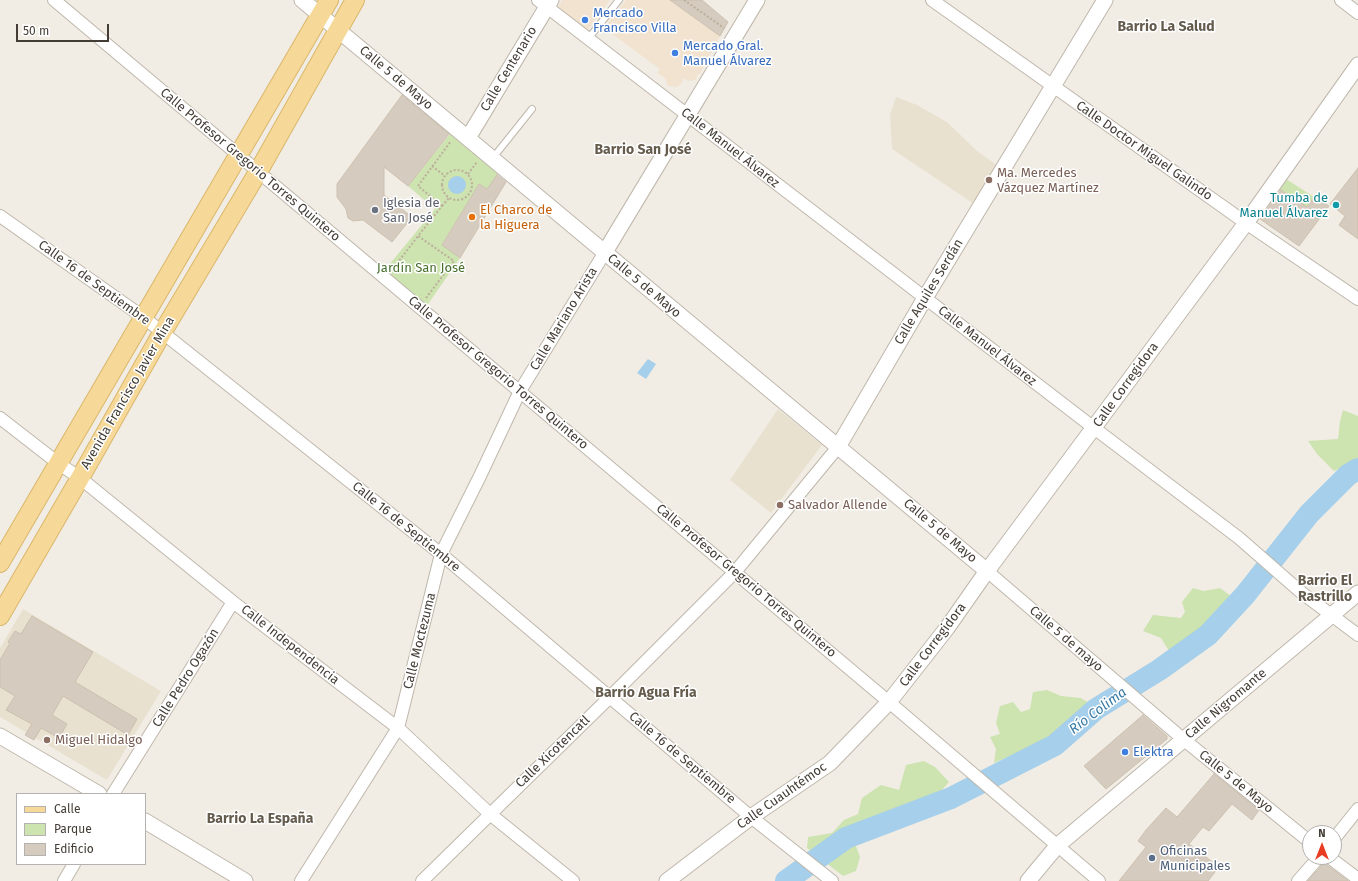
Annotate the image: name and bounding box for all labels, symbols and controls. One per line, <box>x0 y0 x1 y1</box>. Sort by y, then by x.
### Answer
place label: Mercado Francisco Villa <box>593 5 677 36</box>
marker: Mercado Francisco Villa <box>580 15 590 25</box>
scale bar <box>18 16 111 42</box>
district label: Barrio La Salud <box>1117 19 1215 35</box>
text: 50 m <box>23 24 49 38</box>
street label: Calle Centenario <box>477 24 541 114</box>
place label: Mercado Gral. Manuel Álvarez <box>683 38 771 69</box>
street label: Calle 5 de Mayo <box>356 43 436 113</box>
marker: Mercado Gral. Manuel Álvarez <box>670 48 680 58</box>
street label: Calle Profesor Gregorio Torres Quintero <box>157 85 343 245</box>
street label: Calle Doctor Miguel Galindo <box>1073 98 1215 204</box>
street label: Calle Manuel Álvarez <box>678 105 782 191</box>
district label: Barrio San José <box>594 142 692 158</box>
place label: Ma. Mercedes Vázquez Martínez <box>997 165 1099 196</box>
marker: Ma. Mercedes Vázquez Martínez <box>984 175 994 185</box>
place label: Tumba de Manuel Álvarez <box>1240 190 1328 221</box>
place label: Iglesia de San José <box>383 195 440 226</box>
marker: Tumba de Manuel Álvarez <box>1331 200 1341 210</box>
place label: El Charco de la Higuera <box>480 202 552 233</box>
marker: Iglesia de San José <box>370 205 380 215</box>
marker: El Charco de la Higuera <box>467 212 477 222</box>
street label: Calle Aquiles Serdán <box>891 236 967 348</box>
street label: Calle 16 de Septiembre <box>35 237 153 329</box>
street label: Calle 5 de Mayo <box>604 251 684 321</box>
park label: Jardín San José <box>377 260 465 276</box>
street label: Calle Mariano Arista <box>527 265 601 373</box>
street label: Calle Profesor Gregorio Torres Quintero <box>405 293 591 453</box>
street label: Calle Manuel Álvarez <box>935 303 1039 389</box>
street label: Avenida Francisco Javier Mina <box>78 314 178 472</box>
street label: Calle Corregidora <box>1090 340 1162 430</box>
street label: Calle 16 de Septiembre <box>349 479 463 575</box>
street label: Calle 5 de Mayo <box>900 496 980 566</box>
place label: Salvador Allende <box>788 497 887 513</box>
marker: Salvador Allende <box>775 500 785 510</box>
street label: Calle Profesor Gregorio Torres Quintero <box>653 501 839 661</box>
district label: Barrio El Rastrillo <box>1298 573 1352 606</box>
street label: Calle Moctezuma <box>400 591 440 691</box>
street label: Calle Corregidora <box>896 600 970 690</box>
street label: Calle Independencia <box>238 602 342 688</box>
street label: Calle 5 de mayo <box>1026 603 1106 675</box>
street label: Calle Pedro Ogazón <box>149 626 223 730</box>
street label: Calle Nigromante <box>1182 666 1270 742</box>
water label: Río Colima <box>1066 684 1130 738</box>
district label: Barrio Agua Fría <box>595 685 697 701</box>
street label: Calle 16 de Septiembre <box>626 709 738 807</box>
street label: Calle Xicotencatl <box>513 713 593 791</box>
place label: Miguel Hidalgo <box>55 732 142 748</box>
marker: Miguel Hidalgo <box>42 735 52 745</box>
place label: Elektra <box>1133 744 1174 760</box>
marker: Elektra <box>1120 747 1130 757</box>
street label: Calle 5 de Mayo <box>1196 747 1276 817</box>
street label: Calle Cuauhtémoc <box>734 759 830 833</box>
legend <box>16 793 146 865</box>
text: Calle <box>54 802 81 816</box>
district label: Barrio La España <box>207 811 313 827</box>
text: Parque <box>54 822 92 836</box>
north arrow <box>1302 825 1342 865</box>
text: N <box>1318 827 1326 840</box>
text: Edificio <box>54 842 94 856</box>
place label: Oficinas Municipales <box>1160 843 1230 874</box>
marker: Oficinas Municipales <box>1147 853 1157 863</box>

